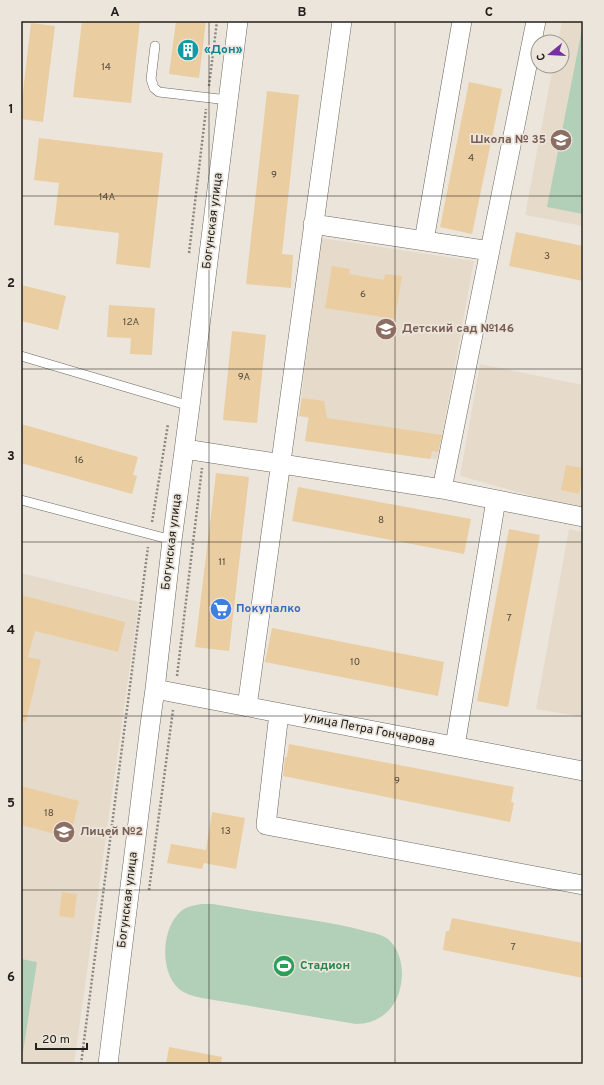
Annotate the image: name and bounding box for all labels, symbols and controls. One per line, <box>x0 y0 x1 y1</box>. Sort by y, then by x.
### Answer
text: A <box>110 5 120 21</box>
text: B <box>298 5 307 21</box>
text: C <box>485 5 493 21</box>
north arrow <box>530 34 570 74</box>
building icon: «Дон» <box>175 37 201 63</box>
place label: «Дон» <box>204 42 243 58</box>
text: С <box>534 51 549 62</box>
house number: 14 <box>101 61 111 74</box>
text: 1 <box>8 102 14 118</box>
school or university icon: Школа № 35 <box>548 127 574 153</box>
place label: Школа № 35 <box>470 132 546 148</box>
house number: 4 <box>468 152 474 165</box>
house number: 9 <box>271 169 277 182</box>
street label: Богунская улица <box>199 172 227 270</box>
house number: 14А <box>99 191 115 204</box>
house number: 3 <box>544 250 550 263</box>
text: 2 <box>7 276 15 292</box>
house number: 6 <box>360 288 366 301</box>
house number: 12А <box>123 316 140 329</box>
school or university icon: Детский сад №146 <box>373 316 399 342</box>
place label: Детский сад №146 <box>402 321 514 337</box>
house number: 9А <box>238 371 250 384</box>
text: 3 <box>7 449 15 465</box>
house number: 16 <box>74 454 84 467</box>
street label: Богунская улица <box>158 493 186 591</box>
house number: 8 <box>378 514 384 527</box>
house number: 11 <box>218 556 226 569</box>
supermarket icon: Покупалко <box>208 596 234 622</box>
place label: Покупалко <box>236 601 301 617</box>
house number: 7 <box>506 612 512 625</box>
text: 4 <box>7 623 15 639</box>
house number: 10 <box>350 656 360 669</box>
street label: улица Петра Гончарова <box>302 709 436 751</box>
house number: 9 <box>394 775 400 788</box>
text: 5 <box>7 796 15 812</box>
house number: 18 <box>44 807 54 820</box>
school or university icon: Лицей №2 <box>51 819 77 845</box>
place label: Лицей №2 <box>80 824 143 840</box>
house number: 13 <box>221 825 231 838</box>
street label: Богунская улица <box>114 851 142 949</box>
house number: 7 <box>510 941 516 954</box>
sports icon: Стадион <box>271 953 297 979</box>
place label: Стадион <box>300 958 350 974</box>
text: 6 <box>7 970 15 986</box>
scale bar <box>36 1025 87 1051</box>
text: 20 m <box>42 1032 70 1048</box>

